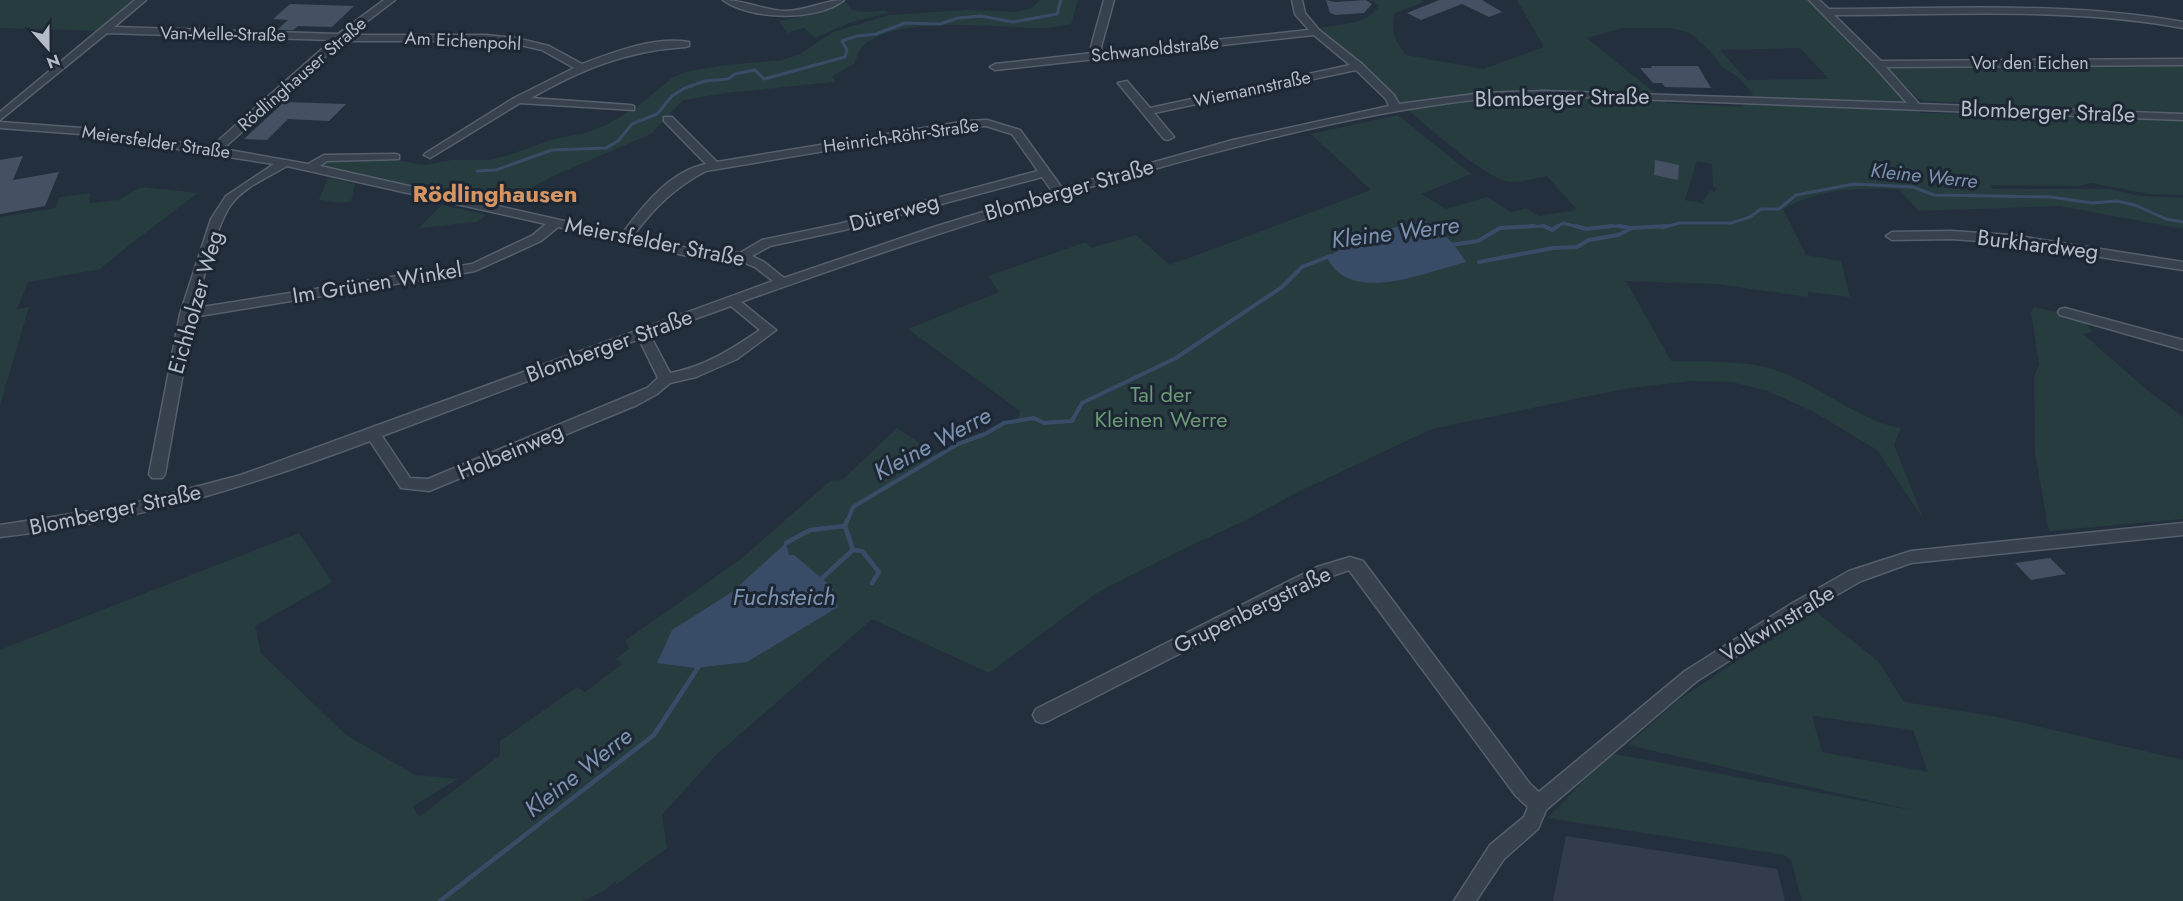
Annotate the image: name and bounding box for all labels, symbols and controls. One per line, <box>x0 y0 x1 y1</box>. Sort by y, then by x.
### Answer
street label: Rödlinghauser Straße <box>232 11 372 137</box>
north arrow <box>18 18 78 78</box>
street label: Van-Melle-Straße <box>160 20 286 48</box>
street label: Am Eichenpohl <box>404 25 522 57</box>
street label: Schwanoldstraße <box>1090 29 1220 69</box>
text: N <box>43 49 63 75</box>
street label: Vor den Eichen <box>1971 50 2089 76</box>
street label: Wiemannstraße <box>1191 64 1313 114</box>
street label: Blomberger Straße <box>1474 79 1650 115</box>
street label: Blomberger Straße <box>1960 92 2136 130</box>
street label: Heinrich-Röhr-Straße <box>822 112 980 160</box>
street label: Meiersfelder Straße <box>80 119 232 165</box>
street label: Blomberger Straße <box>981 150 1157 228</box>
water label: Kleine Werre <box>1869 156 1979 196</box>
district label: Rödlinghausen <box>413 176 577 211</box>
street label: Dürerweg <box>846 185 942 239</box>
water label: Kleine Werre <box>1329 207 1461 257</box>
street label: Meiersfelder Straße <box>562 208 748 274</box>
street label: Burkhardweg <box>1976 221 2100 267</box>
street label: Eichholzer Weg <box>159 227 231 377</box>
street label: Im Grünen Winkel <box>290 253 464 311</box>
street label: Blomberger Straße <box>521 300 697 390</box>
park label: Tal der Kleinen Werre <box>1094 378 1228 435</box>
water label: Kleine Werre <box>867 397 997 489</box>
street label: Holbeinweg <box>452 414 568 488</box>
street label: Blomberger Straße <box>26 475 204 543</box>
street label: Grupenbergstraße <box>1168 557 1336 661</box>
street label: Volkwinstraße <box>1714 576 1840 670</box>
water label: Fuchsteich <box>732 579 836 614</box>
water label: Kleine Werre <box>516 719 640 825</box>

